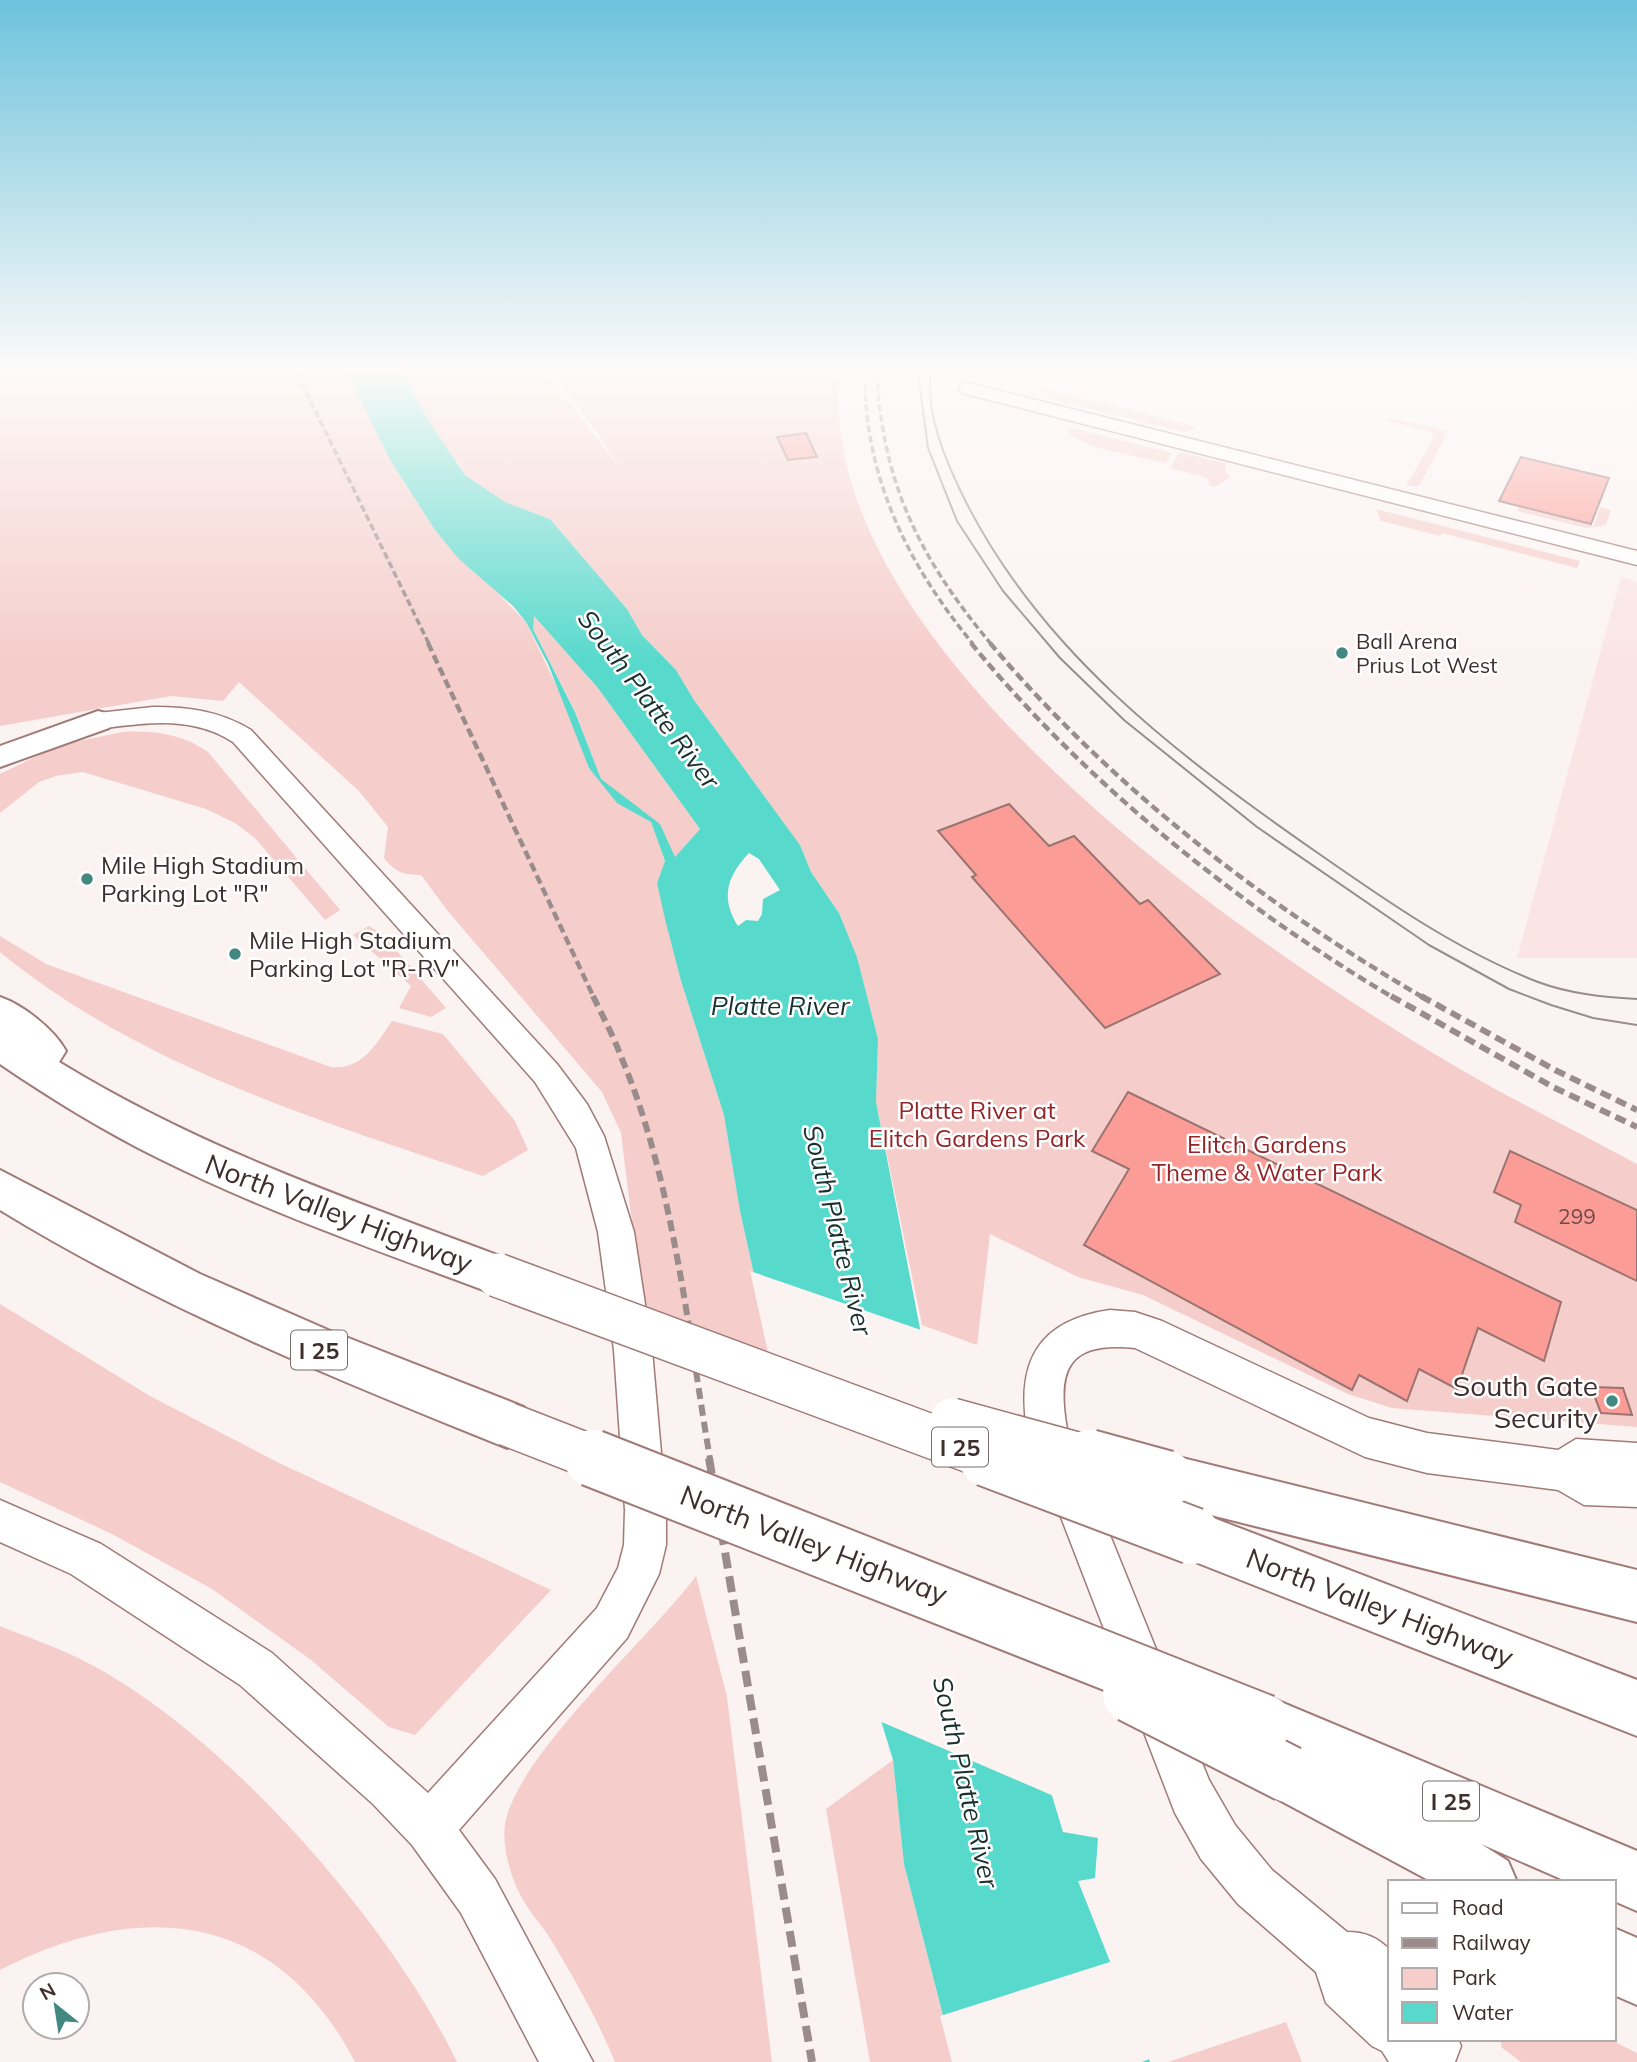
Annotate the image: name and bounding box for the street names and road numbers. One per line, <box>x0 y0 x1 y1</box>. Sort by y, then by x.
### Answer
street label: North Valley Highway <box>200 1146 478 1280</box>
road number: I 25 <box>291 1330 347 1370</box>
road number: I 25 <box>932 1428 988 1466</box>
street label: North Valley Highway <box>675 1477 953 1611</box>
street label: North Valley Highway <box>1241 1540 1519 1674</box>
road number: I 25 <box>1423 1782 1479 1820</box>

